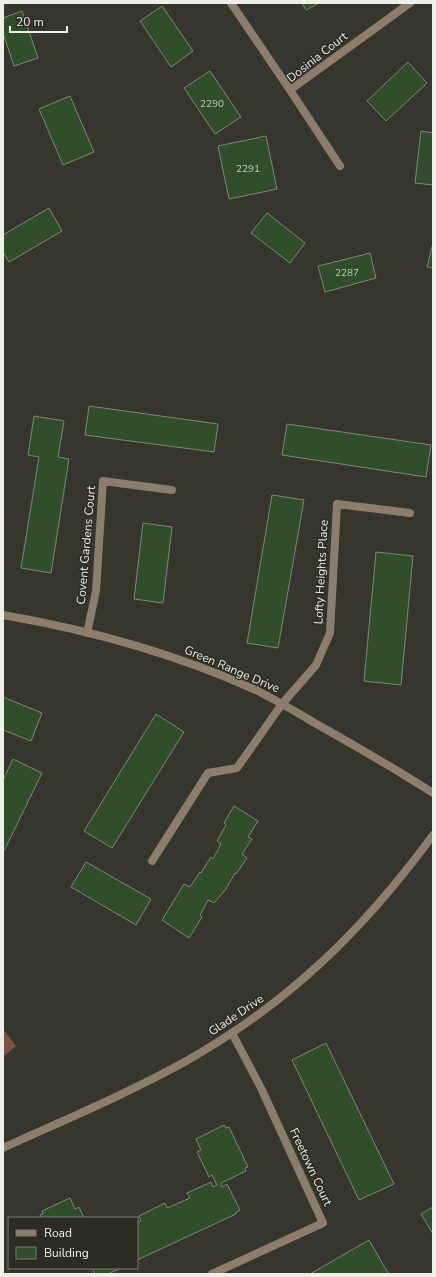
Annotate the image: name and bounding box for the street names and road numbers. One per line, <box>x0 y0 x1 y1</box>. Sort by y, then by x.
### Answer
street label: Dosinia Court <box>283 28 351 86</box>
street label: Covent Gardens Court <box>73 484 99 605</box>
street label: Lofty Heights Place <box>310 519 332 625</box>
street label: Green Range Drive <box>182 642 282 696</box>
street label: Glade Drive <box>205 991 267 1039</box>
street label: Freetown Court <box>286 1126 336 1209</box>

